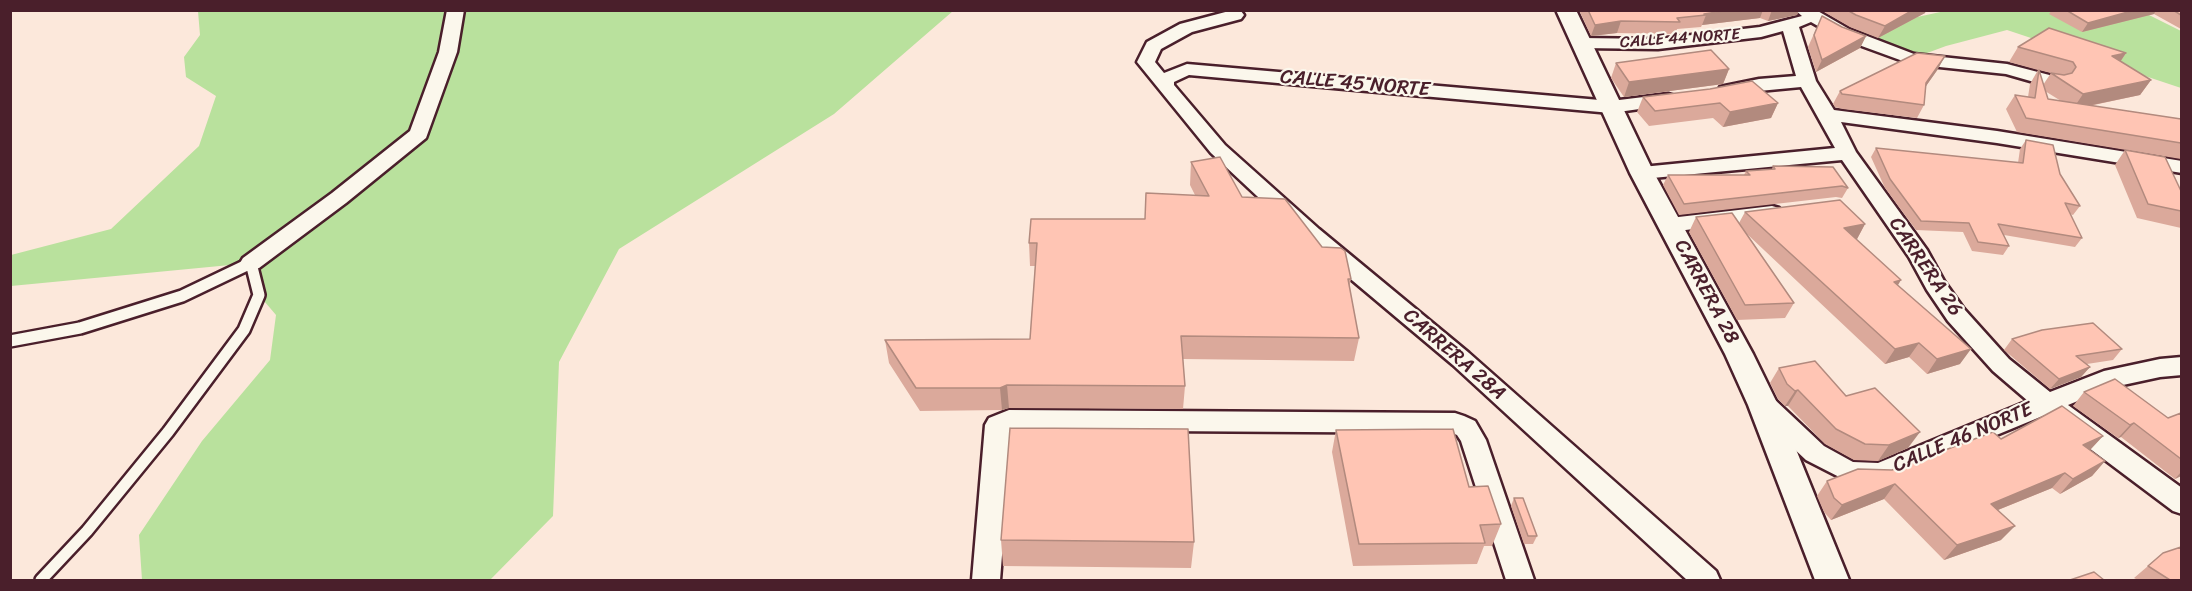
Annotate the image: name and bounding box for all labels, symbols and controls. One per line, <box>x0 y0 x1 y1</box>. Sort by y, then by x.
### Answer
street label: CALLE 44 NORTE <box>1619 25 1741 53</box>
street label: CALLE 45 NORTE <box>1279 65 1431 103</box>
street label: CARRERA 26 <box>1883 213 1967 321</box>
street label: CARRERA 28 <box>1668 236 1744 348</box>
street label: CARRERA 28A <box>1398 304 1510 406</box>
street label: CALLE 46 NORTE <box>1890 398 2036 478</box>

